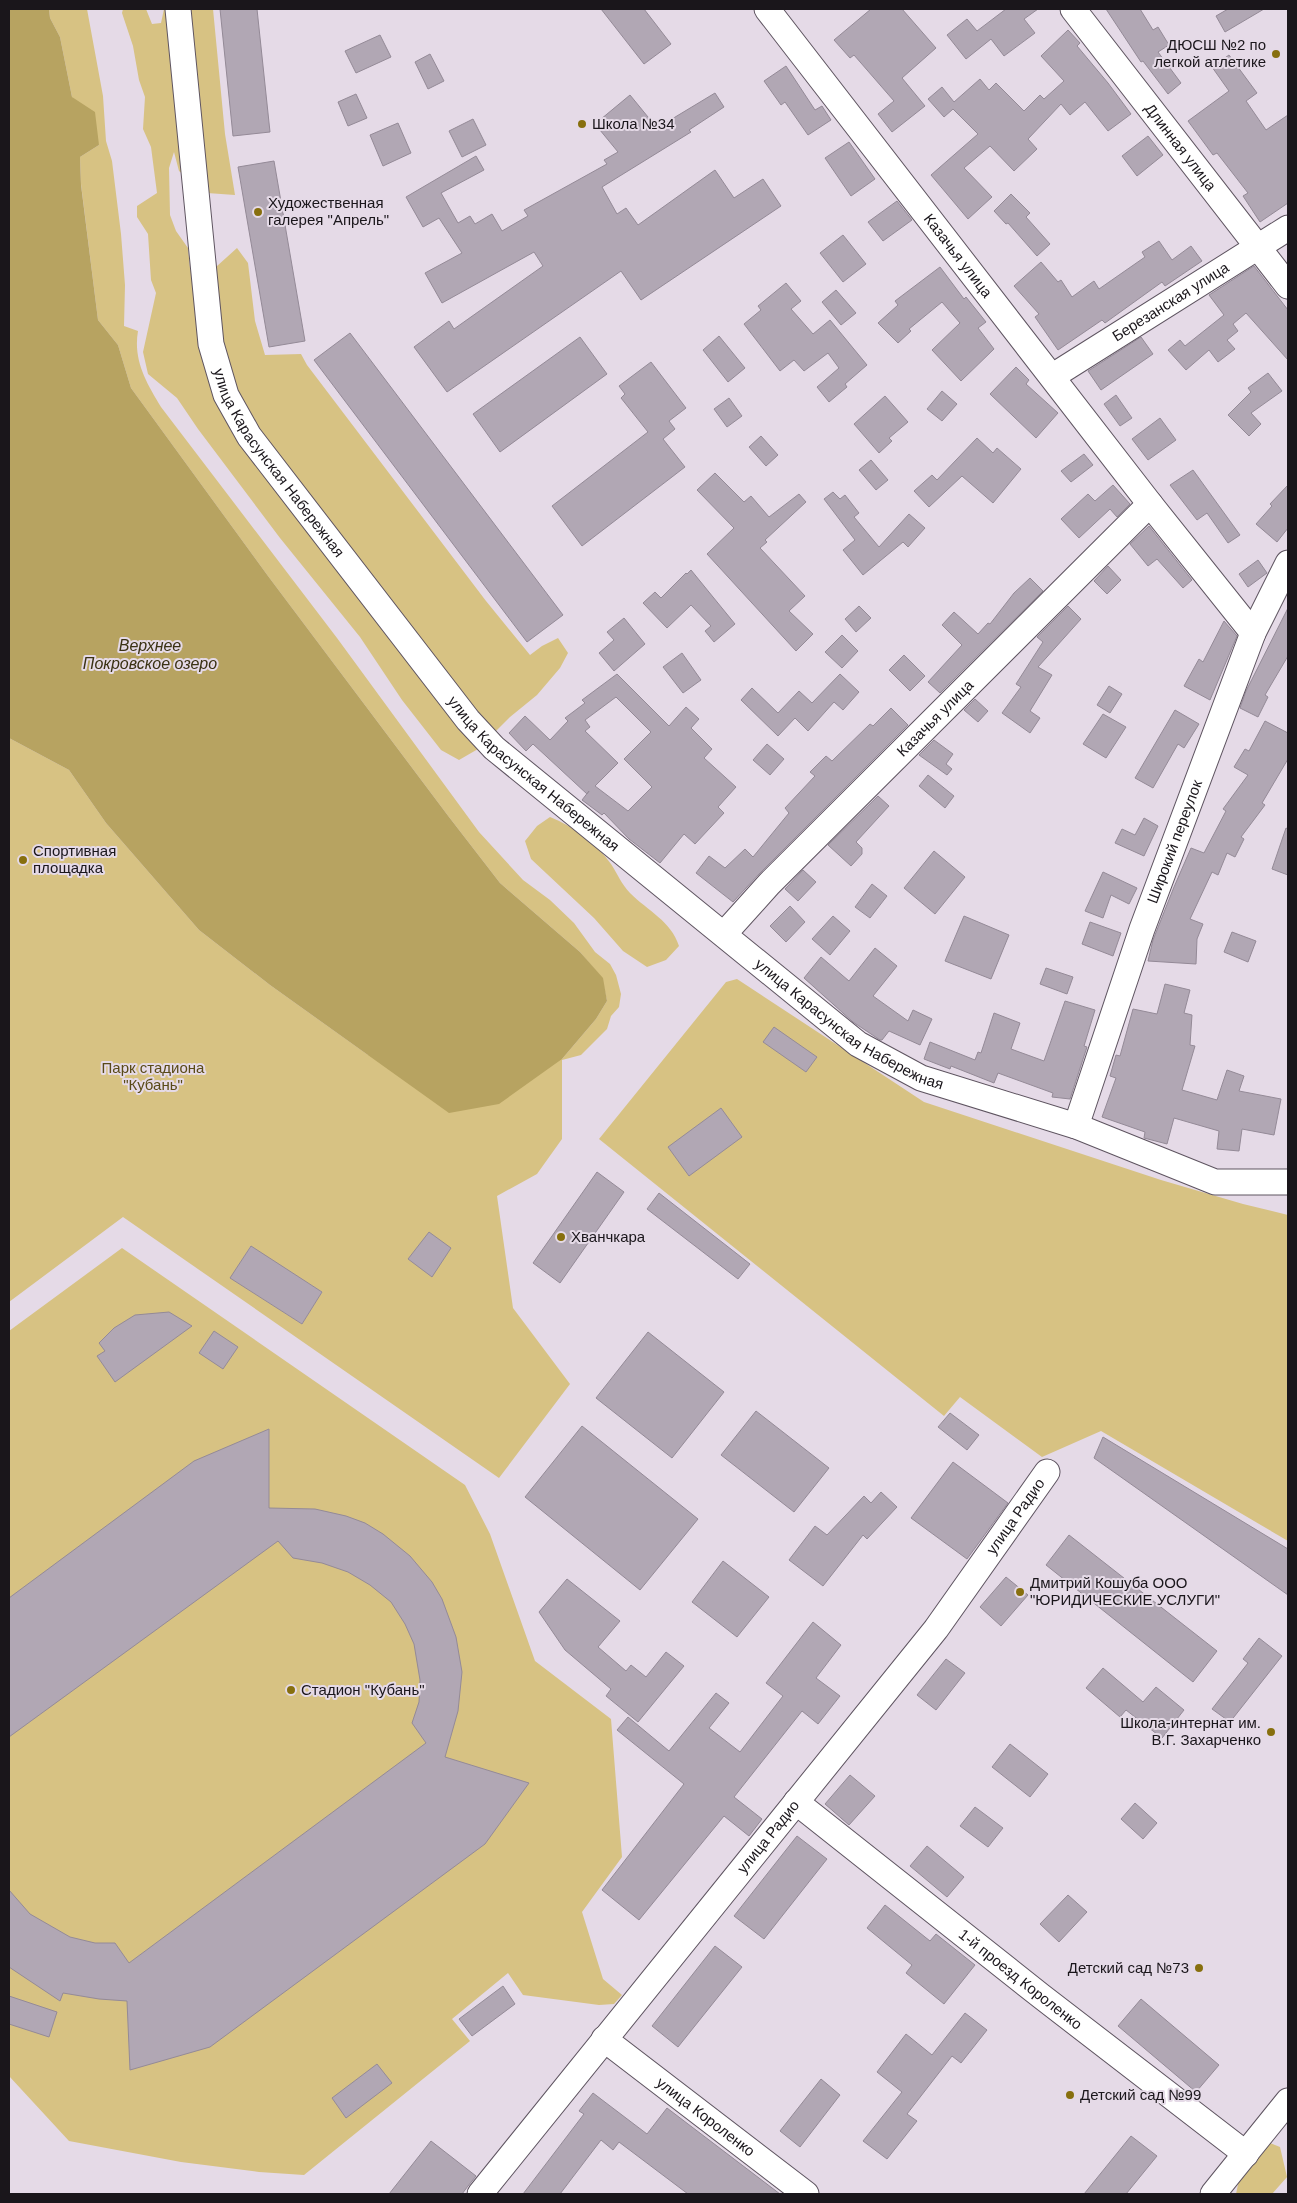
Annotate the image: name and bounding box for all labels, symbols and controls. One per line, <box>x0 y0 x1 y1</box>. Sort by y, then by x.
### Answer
place label: ДЮСШ №2 по легкой атлетике <box>1154 36 1266 70</box>
marker: ДЮСШ №2 по легкой атлетике <box>1270 48 1282 60</box>
street label: Длинная улица <box>1142 100 1220 194</box>
place label: Школа №34 <box>592 115 675 132</box>
marker: Школа №34 <box>576 118 588 130</box>
place label: Художественная галерея "Апрель" <box>268 194 389 228</box>
marker: Художественная галерея "Апрель" <box>252 206 264 218</box>
street label: Казачья улица <box>921 210 996 301</box>
street label: Березанская улица <box>1109 258 1232 345</box>
street label: улица Карасунская Набережная <box>211 366 348 560</box>
water label: Верхнее Покровское озеро <box>83 637 217 672</box>
street label: Казачья улица <box>893 676 977 760</box>
street label: улица Карасунская Набережная <box>445 692 623 854</box>
street label: Широкий переулок <box>1143 777 1205 906</box>
place label: Спортивная площадка <box>33 842 116 876</box>
marker: Спортивная площадка <box>17 854 29 866</box>
street label: улица Карасунская Набережная <box>752 955 946 1092</box>
park label: Парк стадиона "Кубань" <box>102 1059 205 1093</box>
place label: Хванчкара <box>571 1228 646 1245</box>
marker: Хванчкара <box>555 1231 567 1243</box>
street label: улица Радио <box>983 1475 1048 1557</box>
place label: Дмитрий Кошуба ООО "ЮРИДИЧЕСКИЕ УСЛУГИ" <box>1030 1574 1220 1608</box>
marker: Дмитрий Кошуба ООО "ЮРИДИЧЕСКИЕ УСЛУГИ" <box>1014 1586 1026 1598</box>
place label: Стадион "Кубань" <box>301 1681 425 1698</box>
marker: Стадион "Кубань" <box>285 1684 297 1696</box>
place label: Школа-интернат им. В.Г. Захарченко <box>1120 1714 1261 1748</box>
marker: Школа-интернат им. В.Г. Захарченко <box>1265 1726 1277 1738</box>
street label: улица Радио <box>733 1797 802 1876</box>
street label: 1-й проезд Короленко <box>956 1925 1086 2033</box>
place label: Детский сад №73 <box>1068 1959 1189 1976</box>
marker: Детский сад №73 <box>1193 1962 1205 1974</box>
street label: улица Короленко <box>653 2073 758 2160</box>
place label: Детский сад №99 <box>1080 2086 1201 2103</box>
marker: Детский сад №99 <box>1064 2089 1076 2101</box>

